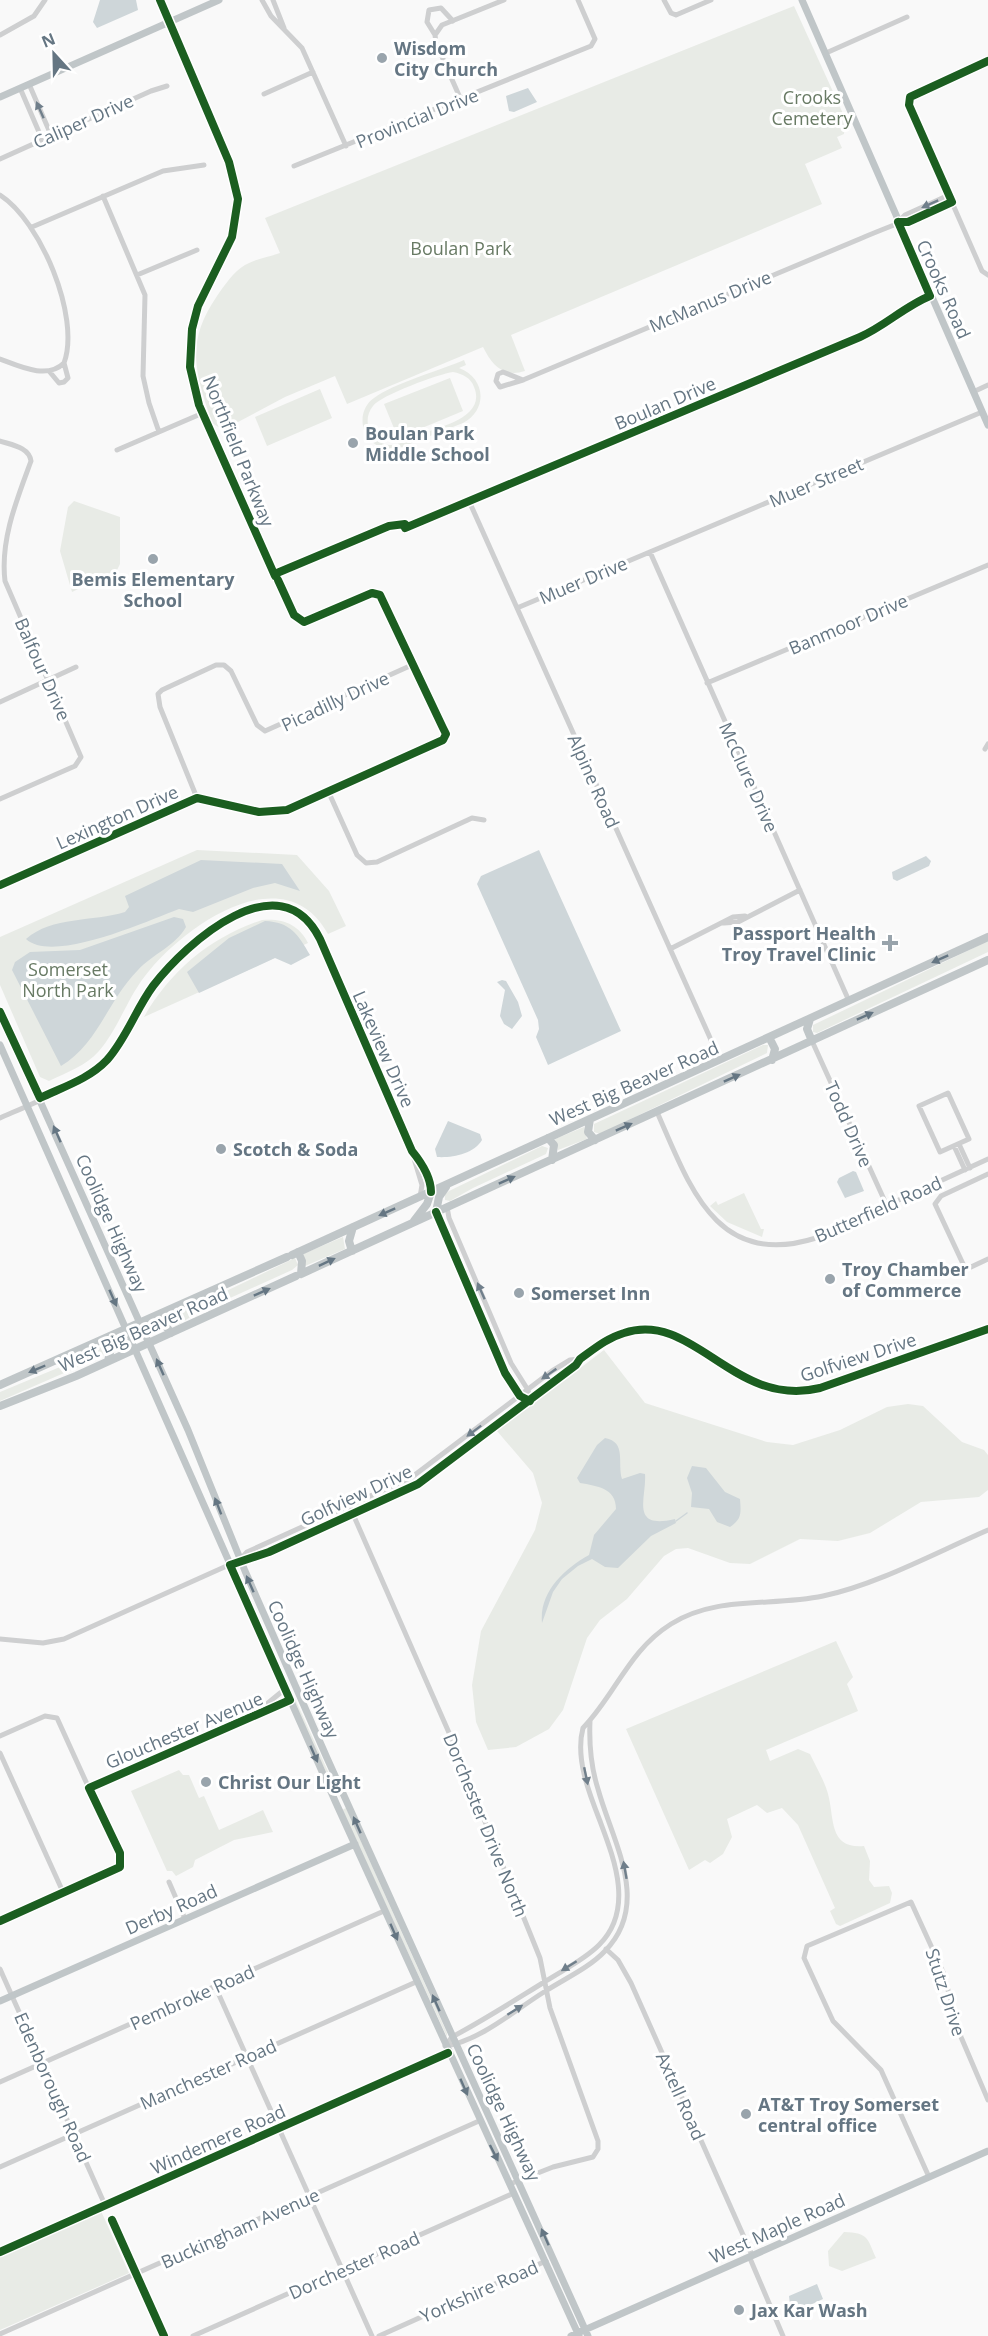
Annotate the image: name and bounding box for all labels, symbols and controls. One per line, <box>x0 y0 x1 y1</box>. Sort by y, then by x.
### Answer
north arrow <box>24 24 84 84</box>
text: N <box>38 27 59 53</box>
place label: Wisdom City Church <box>394 36 498 81</box>
marker: Wisdom City Church <box>375 51 389 65</box>
street label: Provincial Drive <box>352 83 482 153</box>
park label: Crooks Cemetery <box>771 85 854 130</box>
street label: Caliper Drive <box>29 88 137 154</box>
one-way arrow <box>35 100 45 118</box>
one-way arrow <box>921 199 939 209</box>
park label: Boulan Park <box>410 236 512 260</box>
street label: Crooks Road <box>911 236 977 342</box>
street label: McManus Drive <box>645 264 775 338</box>
street label: Boulan Drive <box>611 371 719 435</box>
street label: Northfield Parkway <box>198 372 281 531</box>
place label: Boulan Park Middle School <box>365 421 490 466</box>
marker: Boulan Park Middle School <box>346 436 360 450</box>
street label: Muer Street <box>765 451 867 513</box>
street label: Muer Drive <box>535 551 631 609</box>
marker: Bemis Elementary School <box>146 552 160 566</box>
place label: Bemis Elementary School <box>72 567 235 612</box>
street label: Banmoor Drive <box>785 588 911 660</box>
street label: Balfour Drive <box>10 614 76 724</box>
street label: Picadilly Drive <box>277 666 393 736</box>
street label: McClure Drive <box>714 718 784 836</box>
street label: Alpine Road <box>563 730 625 832</box>
street label: Lexington Drive <box>52 779 182 855</box>
place label: Passport Health Troy Travel Clinic <box>722 921 876 966</box>
marker: Passport Health Troy Travel Clinic <box>881 934 899 952</box>
one-way arrow <box>930 954 948 964</box>
park label: Somerset North Park <box>22 957 114 1002</box>
street label: Lakeview Drive <box>348 987 420 1111</box>
one-way arrow <box>856 1011 874 1021</box>
street label: West Big Beaver Road <box>546 1035 722 1131</box>
one-way arrow <box>723 1073 741 1083</box>
street label: Todd Drive <box>819 1077 879 1171</box>
one-way arrow <box>616 1122 634 1132</box>
one-way arrow <box>52 1125 62 1143</box>
place label: Scotch & Soda <box>233 1137 358 1161</box>
marker: Scotch & Soda <box>214 1142 228 1156</box>
street label: Coolidge Highway <box>71 1150 154 1297</box>
street label: Butterfield Road <box>811 1170 945 1248</box>
one-way arrow <box>498 1175 516 1185</box>
one-way arrow <box>378 1207 395 1216</box>
place label: Troy Chamber of Commerce <box>842 1257 969 1302</box>
one-way arrow <box>318 1258 335 1267</box>
marker: Troy Chamber of Commerce <box>823 1272 837 1286</box>
street label: West Big Beaver Road <box>55 1281 231 1377</box>
place label: Somerset Inn <box>531 1281 650 1305</box>
one-way arrow <box>476 1282 485 1300</box>
one-way arrow <box>253 1286 271 1296</box>
marker: Somerset Inn <box>512 1286 526 1300</box>
one-way arrow <box>109 1289 118 1306</box>
street label: Golfview Drive <box>797 1327 919 1387</box>
one-way arrow <box>155 1358 165 1376</box>
one-way arrow <box>29 1365 46 1374</box>
one-way arrow <box>541 1368 557 1380</box>
one-way arrow <box>466 1425 482 1437</box>
street label: Golfview Drive <box>296 1459 416 1531</box>
one-way arrow <box>213 1497 223 1515</box>
one-way arrow <box>246 1575 255 1592</box>
street label: Coolidge Highway <box>263 1596 346 1743</box>
street label: Glouchester Avenue <box>101 1686 267 1774</box>
street label: Dorchester Drive North <box>438 1730 534 1920</box>
one-way arrow <box>309 1745 319 1763</box>
one-way arrow <box>582 1767 591 1786</box>
place label: Christ Our Light <box>218 1770 361 1794</box>
marker: Christ Our Light <box>199 1775 213 1789</box>
one-way arrow <box>352 1817 361 1834</box>
one-way arrow <box>620 1861 629 1880</box>
street label: Derby Road <box>121 1878 221 1940</box>
one-way arrow <box>389 1923 398 1940</box>
street label: Stutz Drive <box>921 1945 971 2039</box>
street label: Pembroke Road <box>126 1959 258 2035</box>
one-way arrow <box>561 1960 577 1971</box>
one-way arrow <box>432 1995 441 2012</box>
one-way arrow <box>507 2005 523 2016</box>
street label: Edenborough Road <box>9 2008 97 2166</box>
street label: Manchester Road <box>136 2033 280 2115</box>
street label: Coolidge Highway <box>462 2039 547 2186</box>
street label: Axtell Road <box>651 2048 711 2144</box>
one-way arrow <box>459 2079 468 2096</box>
place label: AT&T Troy Somerset central office <box>758 2092 939 2137</box>
street label: Windemere Road <box>147 2099 289 2179</box>
marker: AT&T Troy Somerset central office <box>739 2107 753 2121</box>
one-way arrow <box>489 2144 499 2162</box>
street label: Buckingham Avenue <box>157 2182 323 2274</box>
street label: West Maple Road <box>705 2187 849 2269</box>
street label: Dorchester Road <box>285 2225 423 2305</box>
one-way arrow <box>541 2229 550 2246</box>
street label: Yorkshire Road <box>416 2254 542 2328</box>
place label: Jax Kar Wash <box>749 2298 868 2322</box>
marker: Jax Kar Wash <box>732 2303 746 2317</box>

